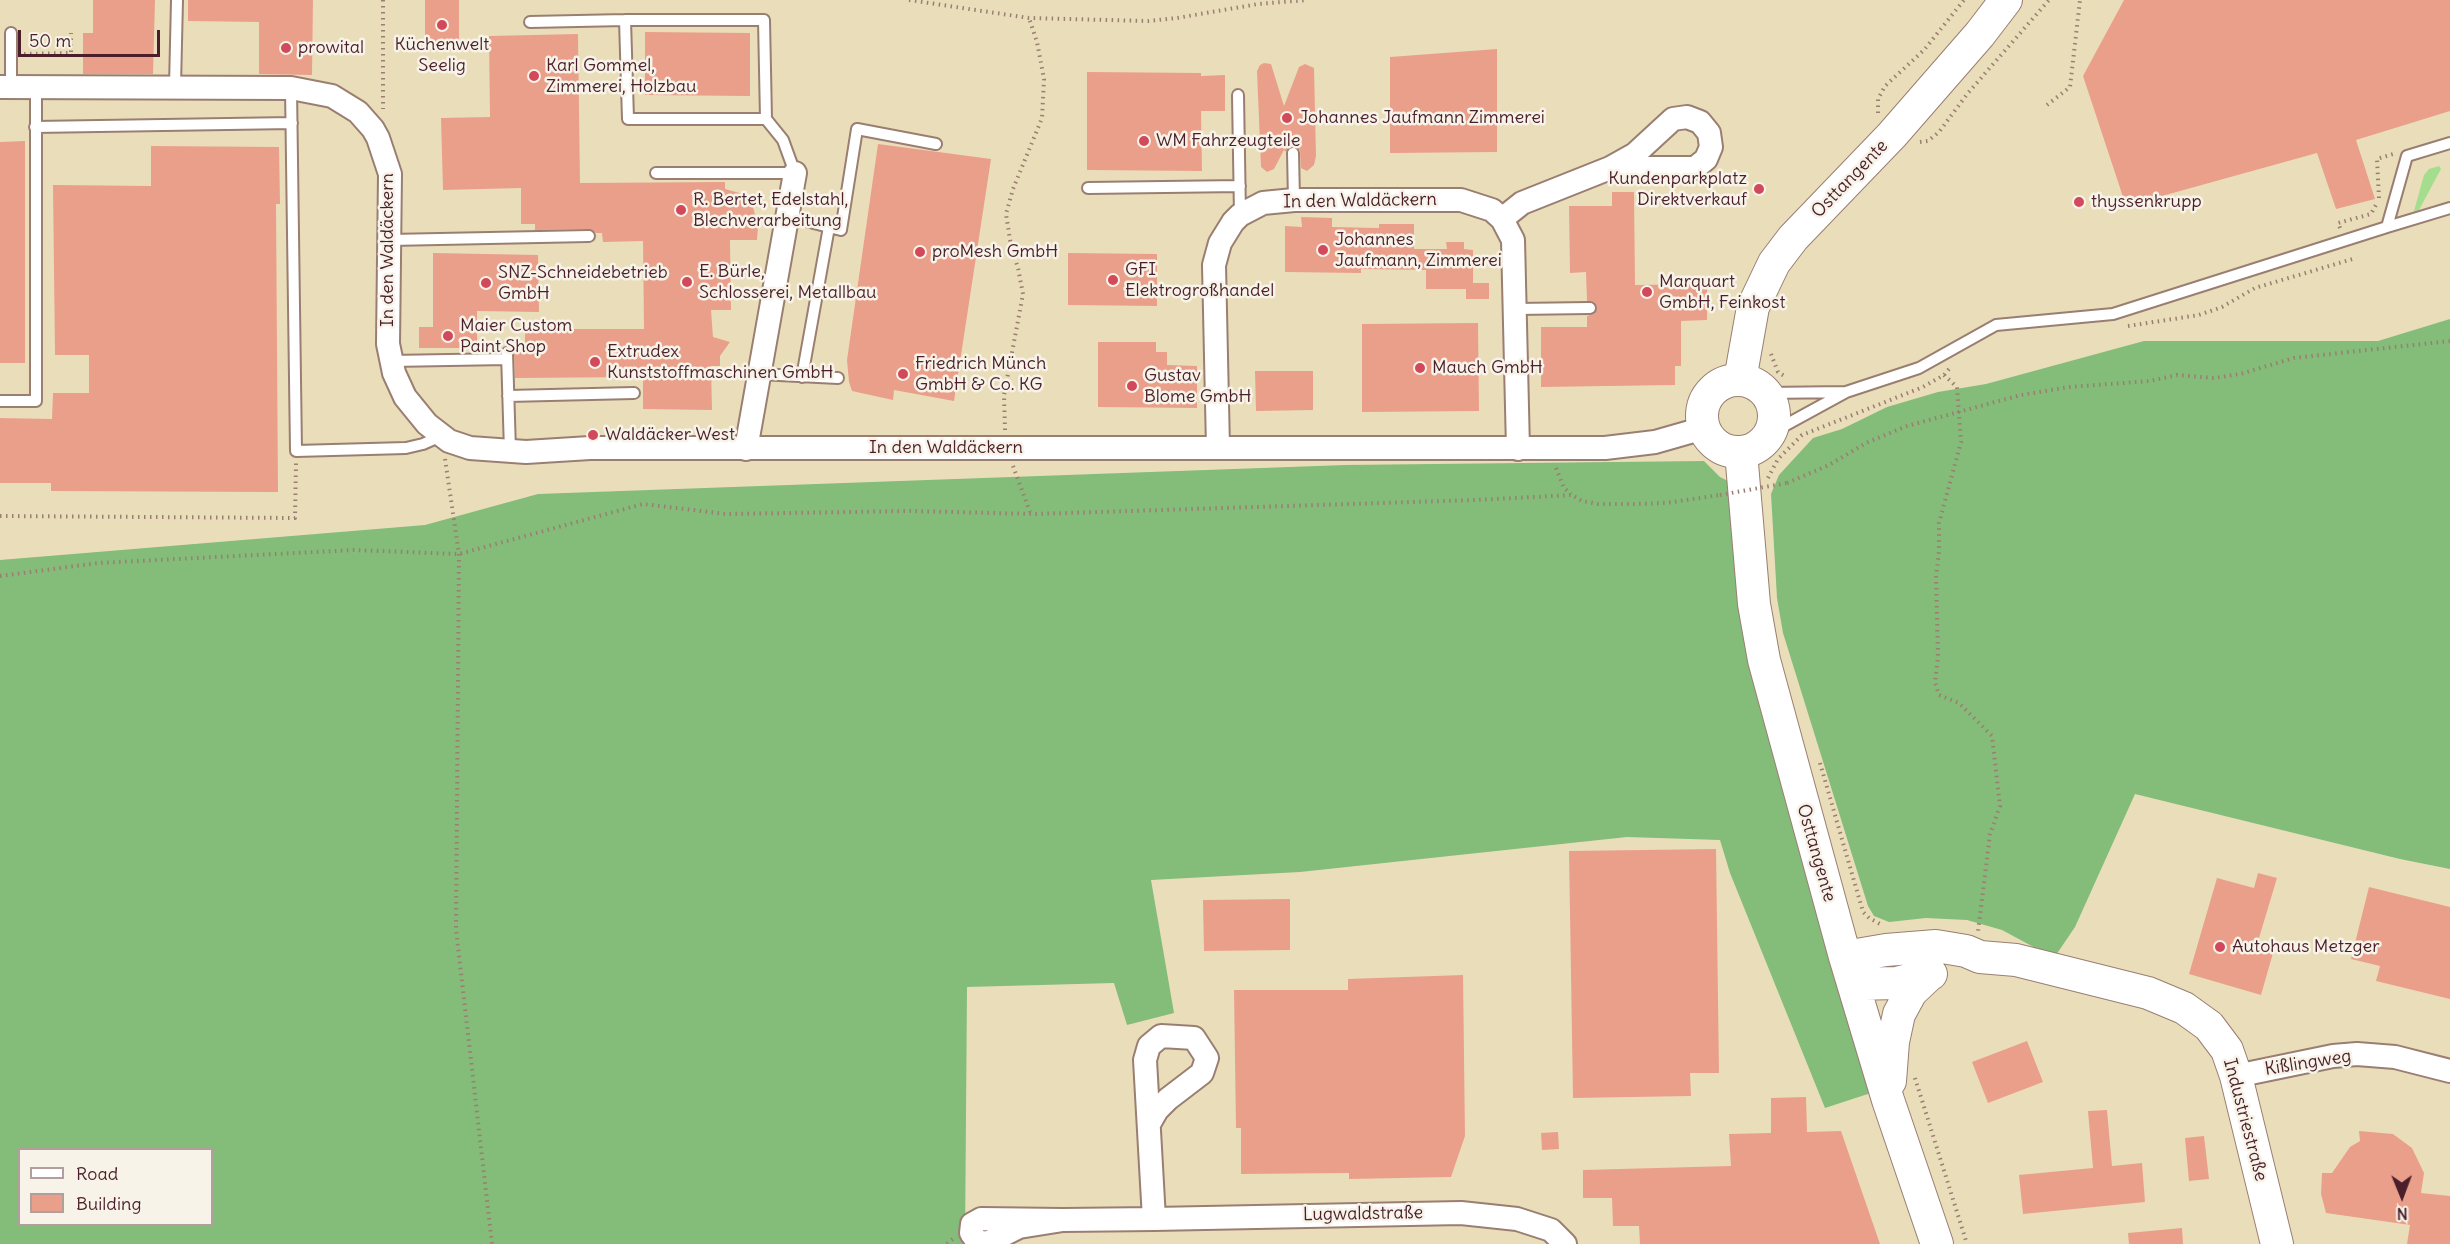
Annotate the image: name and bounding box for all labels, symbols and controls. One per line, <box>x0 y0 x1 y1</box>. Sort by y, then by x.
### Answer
scale bar <box>21 18 164 56</box>
marker: Küchenwelt Seelig <box>435 18 449 32</box>
text: 50 m <box>29 29 71 52</box>
place label: Küchenwelt Seelig <box>395 34 489 76</box>
place label: prowital <box>298 37 364 59</box>
marker: prowital <box>279 41 293 55</box>
place label: Karl Gommel, Zimmerei, Holzbau <box>546 55 696 98</box>
marker: Karl Gommel, Zimmerei, Holzbau <box>527 69 541 83</box>
place label: Johannes Jaufmann Zimmerei <box>1299 107 1545 129</box>
marker: Johannes Jaufmann Zimmerei <box>1280 111 1294 125</box>
place label: WM Fahrzeugteile <box>1156 130 1300 152</box>
marker: WM Fahrzeugteile <box>1137 134 1151 148</box>
street label: Osttangente <box>1807 135 1893 223</box>
place label: Kundenparkplatz Direktverkauf <box>1608 168 1747 210</box>
street label: In den Waldäckern <box>377 173 399 327</box>
marker: Kundenparkplatz Direktverkauf <box>1752 182 1766 196</box>
place label: R. Bertet, Edelstahl, Blechverarbeitung <box>693 189 848 232</box>
street label: In den Waldäckern <box>1283 189 1437 213</box>
place label: thyssenkrupp <box>2091 191 2202 213</box>
marker: thyssenkrupp <box>2072 195 2086 209</box>
marker: R. Bertet, Edelstahl, Blechverarbeitung <box>674 203 688 217</box>
place label: Johannes Jaufmann, Zimmerei <box>1335 229 1502 272</box>
place label: proMesh GmbH <box>932 241 1058 263</box>
marker: Johannes Jaufmann, Zimmerei <box>1316 243 1330 257</box>
marker: proMesh GmbH <box>913 245 927 259</box>
place label: GFI Elektrogroßhandel <box>1125 259 1274 302</box>
place label: E. Bürle, Schlosserei, Metallbau <box>699 261 877 304</box>
place label: SNZ-Schneidebetrieb GmbH <box>498 262 668 304</box>
place label: Marquart GmbH, Feinkost <box>1659 271 1785 314</box>
marker: GFI Elektrogroßhandel <box>1106 273 1120 287</box>
marker: E. Bürle, Schlosserei, Metallbau <box>680 275 694 289</box>
marker: SNZ-Schneidebetrieb GmbH <box>479 276 493 290</box>
marker: Marquart GmbH, Feinkost <box>1640 285 1654 299</box>
place label: Maier Custom Paint Shop <box>460 315 572 358</box>
marker: Maier Custom Paint Shop <box>441 329 455 343</box>
place label: Extrudex Kunststoffmaschinen GmbH <box>607 341 833 384</box>
place label: Friedrich Münch GmbH & Co. KG <box>915 353 1046 395</box>
marker: Extrudex Kunststoffmaschinen GmbH <box>588 355 602 369</box>
place label: Mauch GmbH <box>1432 357 1543 379</box>
marker: Mauch GmbH <box>1413 361 1427 375</box>
place label: Gustav Blome GmbH <box>1144 365 1251 407</box>
marker: Friedrich Münch GmbH & Co. KG <box>896 367 910 381</box>
marker: Gustav Blome GmbH <box>1125 379 1139 393</box>
place label: Waldäcker West <box>605 424 735 446</box>
marker: Waldäcker West <box>586 428 600 442</box>
street label: In den Waldäckern <box>869 437 1023 459</box>
street label: Osttangente <box>1792 802 1840 904</box>
place label: Autohaus Metzger <box>2232 936 2380 958</box>
marker: Autohaus Metzger <box>2213 940 2227 954</box>
street label: Kißlingweg <box>2263 1045 2353 1081</box>
street label: Industriestraße <box>2218 1056 2272 1184</box>
legend <box>18 1148 213 1226</box>
text: Road <box>76 1162 118 1185</box>
north arrow <box>2372 1166 2432 1226</box>
text: Building <box>76 1192 141 1215</box>
street label: Lugwaldstraße <box>1303 1202 1423 1226</box>
text: N <box>2397 1204 2408 1224</box>

